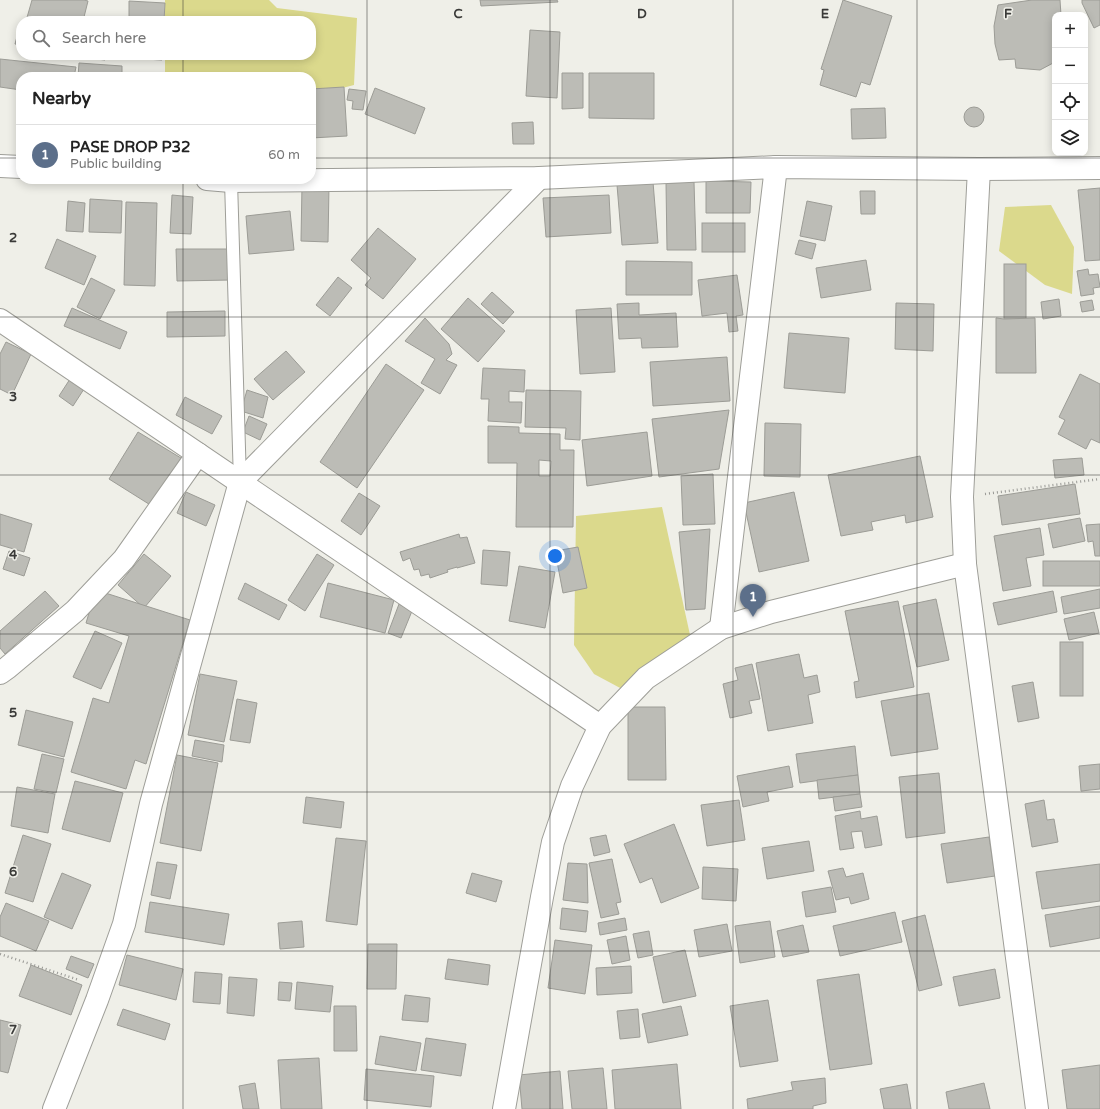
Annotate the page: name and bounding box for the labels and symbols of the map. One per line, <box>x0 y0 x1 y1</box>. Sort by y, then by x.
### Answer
text: C <box>453 6 463 22</box>
text: D <box>637 6 647 22</box>
text: E <box>821 6 829 22</box>
text: F <box>1004 6 1012 22</box>
text: 2 <box>9 230 17 246</box>
text: 3 <box>9 389 17 405</box>
your location <box>545 546 565 566</box>
text: 4 <box>9 547 18 563</box>
pin: 1 <box>740 584 766 617</box>
text: 5 <box>9 705 17 721</box>
text: 6 <box>9 864 17 880</box>
text: 7 <box>9 1022 17 1038</box>

